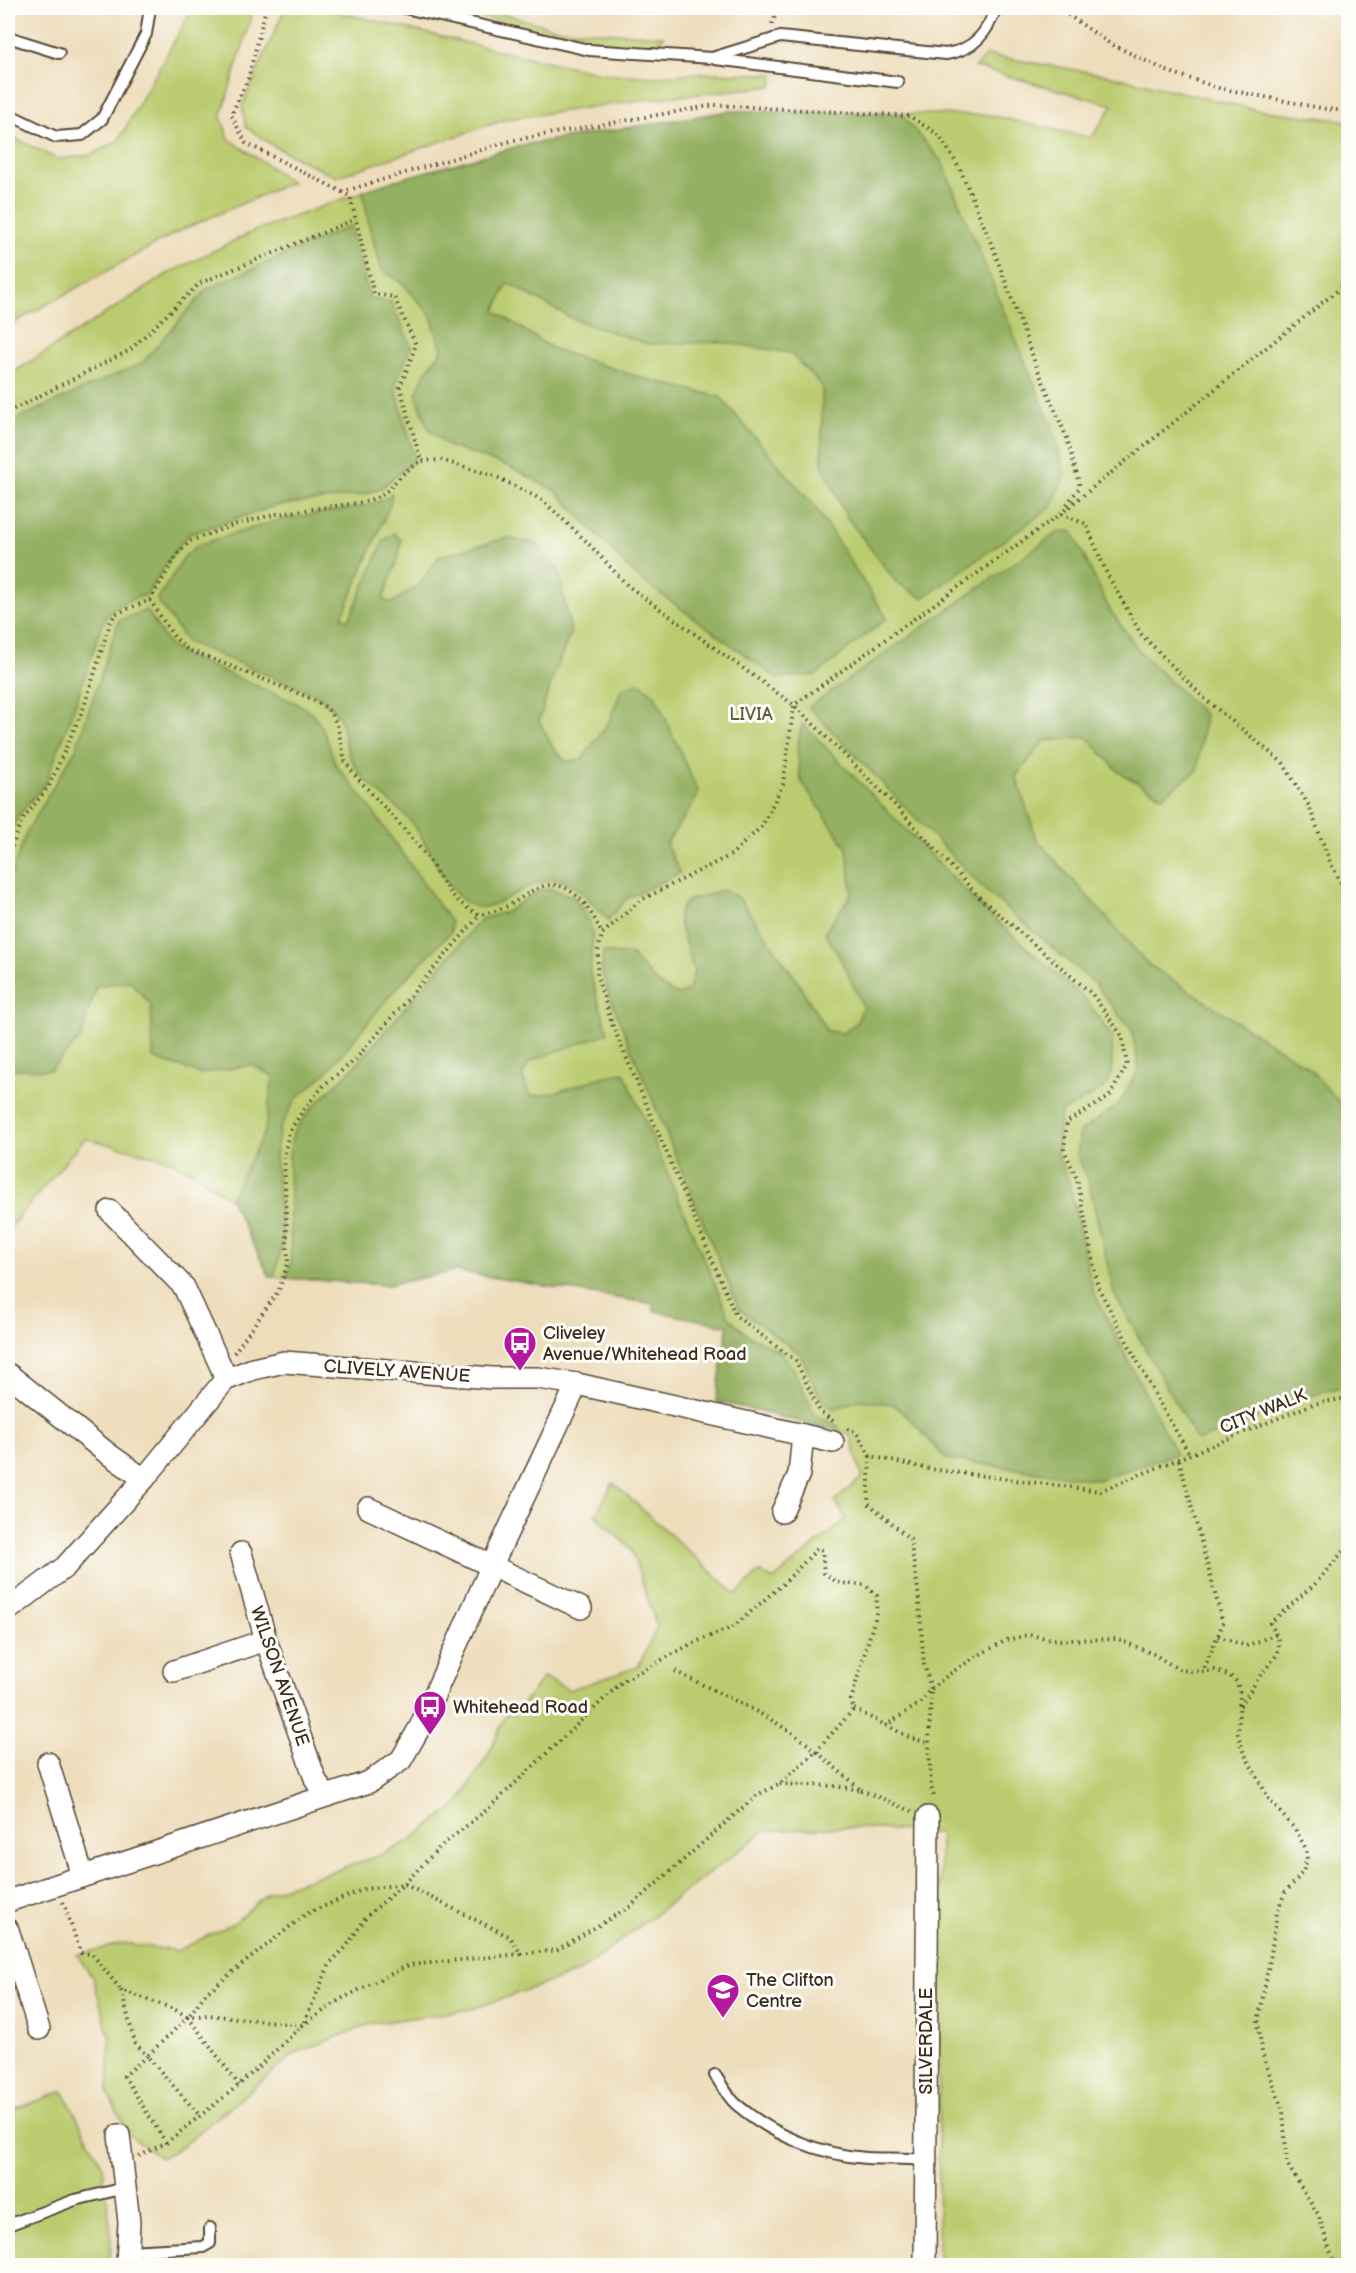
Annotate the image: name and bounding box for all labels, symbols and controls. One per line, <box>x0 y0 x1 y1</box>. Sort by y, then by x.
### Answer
park label: LIVIA <box>729 704 773 725</box>
place label: Cliveley Avenue/Whitehead Road <box>543 1323 747 1365</box>
bus stop icon: Cliveley Avenue/Whitehead Road <box>502 1325 538 1372</box>
street label: CLIVELY AVENUE <box>323 1356 471 1387</box>
street label: CITY WALK <box>1217 1384 1310 1438</box>
street label: WILSON AVENUE <box>246 1604 313 1749</box>
bus stop icon: Whitehead Road <box>412 1689 448 1736</box>
place label: Whitehead Road <box>453 1697 588 1718</box>
place label: The Clifton Centre <box>746 1970 834 2012</box>
school or university icon: The Clifton Centre <box>705 1972 741 2019</box>
street label: SILVERDALE <box>916 1987 937 2094</box>

